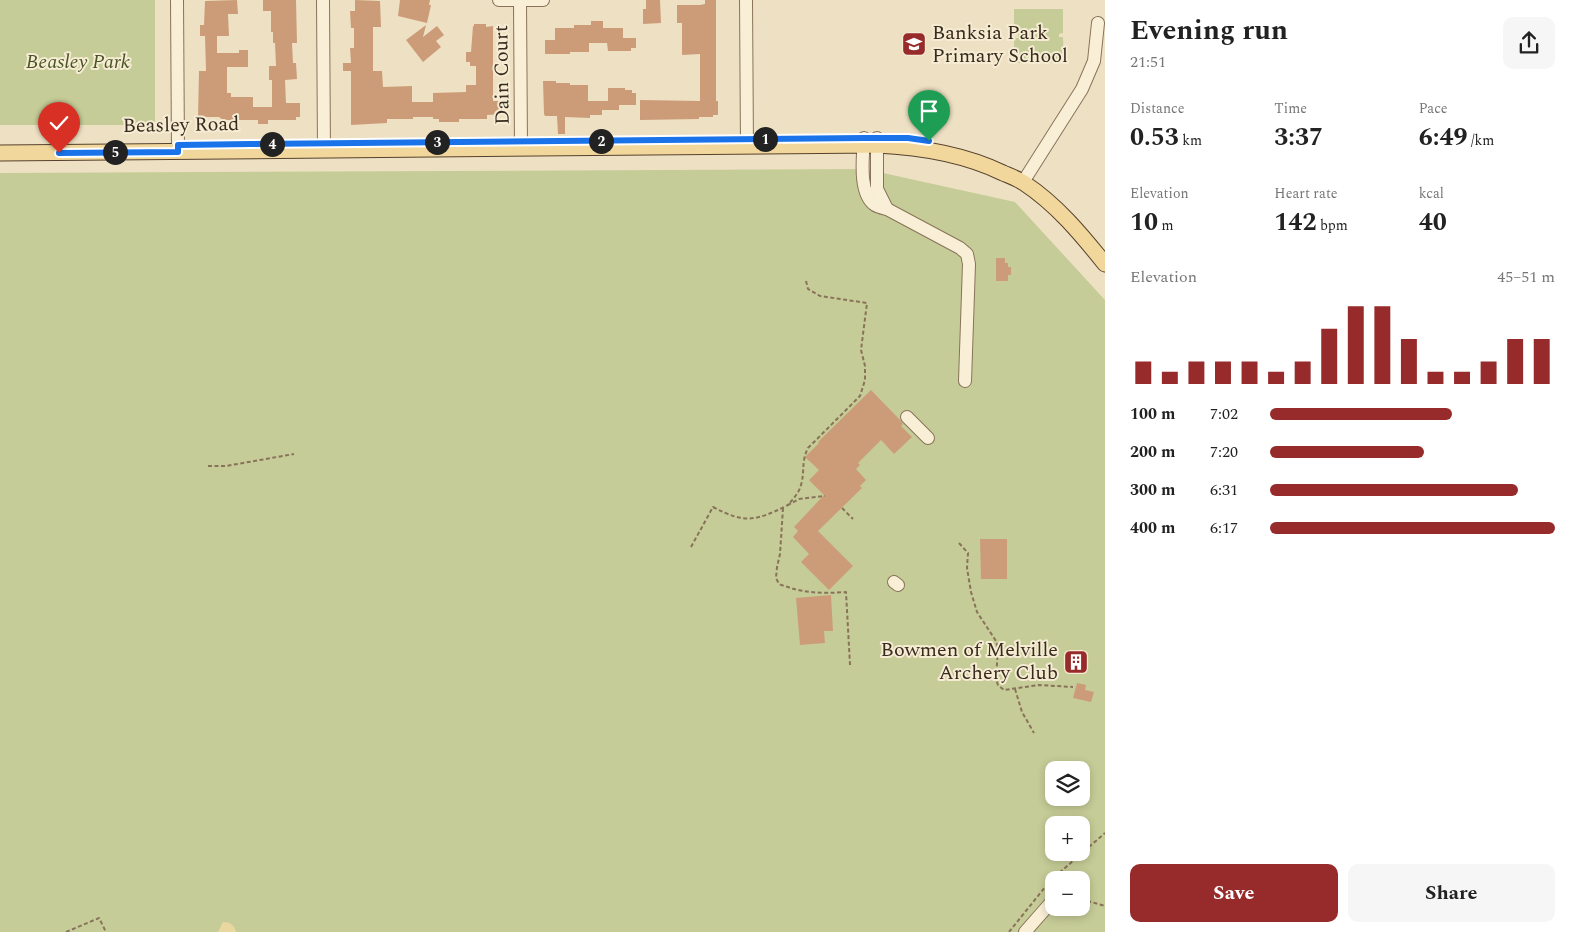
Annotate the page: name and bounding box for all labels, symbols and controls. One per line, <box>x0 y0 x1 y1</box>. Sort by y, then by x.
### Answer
text: Evening run <box>1130 9 1288 52</box>
button: share <box>1503 17 1555 69</box>
place label: Banksia Park Primary School <box>932 18 1068 71</box>
street label: Dain Court <box>486 25 518 125</box>
school or university icon: Banksia Park Primary School <box>901 31 927 57</box>
park label: Beasley Park <box>26 47 131 77</box>
text: 21:51 <box>1130 50 1166 74</box>
pin <box>908 90 950 141</box>
icon: arrive <box>915 97 943 125</box>
text: Distance <box>1130 98 1185 119</box>
text: Time <box>1274 98 1307 119</box>
text: Pace <box>1419 98 1448 119</box>
pin <box>38 102 80 153</box>
icon: check <box>45 109 73 137</box>
street label: Beasley Road <box>122 109 240 141</box>
text: 0.53 <box>1130 119 1179 157</box>
text: 3:37 <box>1274 119 1323 157</box>
text: 6:49 <box>1419 119 1467 157</box>
pin: 1 <box>752 126 778 152</box>
pin: 2 <box>588 128 614 154</box>
text: 1 <box>762 129 769 150</box>
pin: 3 <box>424 130 450 154</box>
text: km <box>1179 130 1202 151</box>
text: /km <box>1467 130 1494 151</box>
text: 2 <box>598 131 605 152</box>
pin: 4 <box>260 132 284 156</box>
text: 3 <box>434 132 441 153</box>
text: 4 <box>269 134 276 155</box>
pin: 5 <box>102 140 128 164</box>
text: 5 <box>112 142 119 163</box>
text: Elevation <box>1130 183 1189 204</box>
text: Heart rate <box>1274 183 1338 204</box>
text: kcal <box>1419 183 1444 204</box>
text: 10 <box>1130 204 1158 242</box>
text: 142 <box>1274 204 1316 242</box>
text: 40 <box>1419 204 1447 242</box>
text: m <box>1158 215 1174 236</box>
text: bpm <box>1316 215 1348 236</box>
text: Elevation <box>1130 265 1197 289</box>
text: 45–51 m <box>1497 265 1555 289</box>
text: 100 m <box>1130 402 1175 426</box>
text: 7:02 <box>1210 402 1238 426</box>
text: 200 m <box>1130 440 1175 464</box>
text: 7:20 <box>1210 440 1238 464</box>
text: 300 m <box>1130 478 1175 502</box>
text: 6:31 <box>1210 478 1238 502</box>
text: 400 m <box>1130 516 1175 540</box>
text: 6:17 <box>1210 516 1238 540</box>
place label: Bowmen of Melville Archery Club <box>881 635 1058 688</box>
building icon: Bowmen of Melville Archery Club <box>1063 649 1089 675</box>
map controls <box>1045 761 1090 916</box>
button: layers <box>1045 761 1090 806</box>
button: + <box>1045 816 1090 861</box>
button: Save <box>1130 864 1338 922</box>
button: Share <box>1348 864 1555 922</box>
button: − <box>1045 871 1090 916</box>

